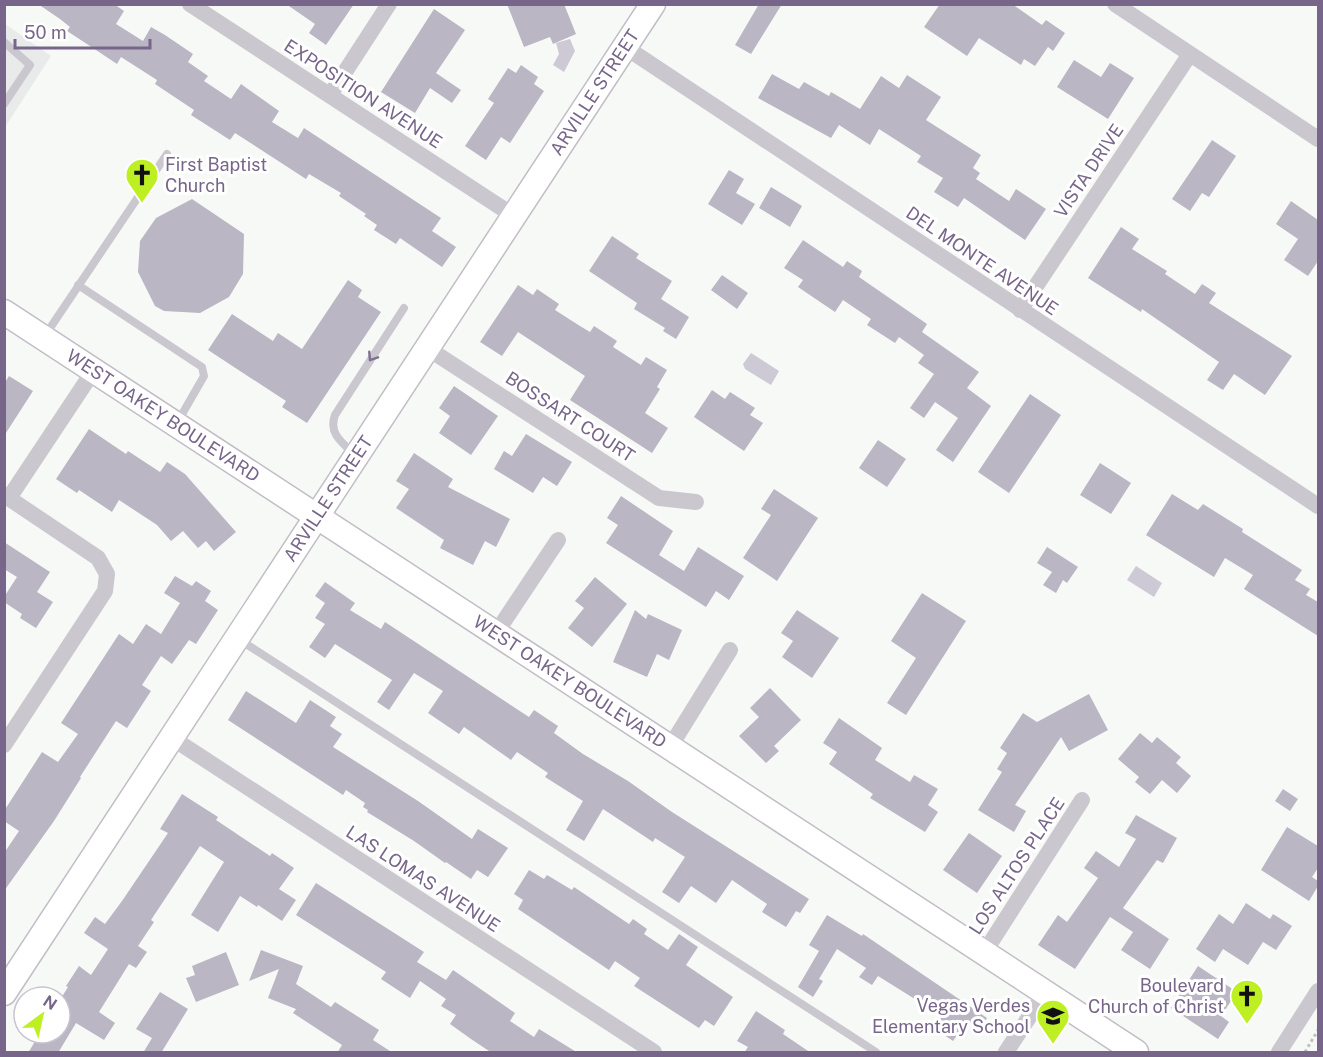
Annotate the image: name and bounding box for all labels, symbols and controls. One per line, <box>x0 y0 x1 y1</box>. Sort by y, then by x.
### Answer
scale bar <box>15 12 150 50</box>
text: 50 m <box>24 22 67 43</box>
street label: ARVILLE STREET <box>546 25 644 159</box>
street label: EXPOSITION AVENUE <box>280 35 446 152</box>
street label: VISTA DRIVE <box>1050 120 1128 221</box>
place label: First Baptist Church <box>165 154 267 196</box>
church icon: First Baptist Church <box>124 157 160 204</box>
street label: DEL MONTE AVENUE <box>902 202 1062 319</box>
street label: WEST OAKEY BOULEVARD <box>63 345 264 486</box>
one-way arrow <box>369 351 380 362</box>
street label: BOSSART COURT <box>502 367 639 466</box>
street label: ARVILLE STREET <box>279 431 377 565</box>
street label: WEST OAKEY BOULEVARD <box>470 611 671 752</box>
street label: LOS ALTOS PLACE <box>964 793 1069 938</box>
street label: LAS LOMAS AVENUE <box>342 821 504 936</box>
place label: Boulevard Church of Christ <box>1088 975 1224 1017</box>
church icon: Boulevard Church of Christ <box>1229 978 1265 1025</box>
north arrow <box>12 985 72 1045</box>
text: N <box>39 991 60 1014</box>
place label: Vegas Verdes Elementary School <box>872 995 1030 1037</box>
school or university icon: Vegas Verdes Elementary School <box>1035 998 1071 1045</box>

